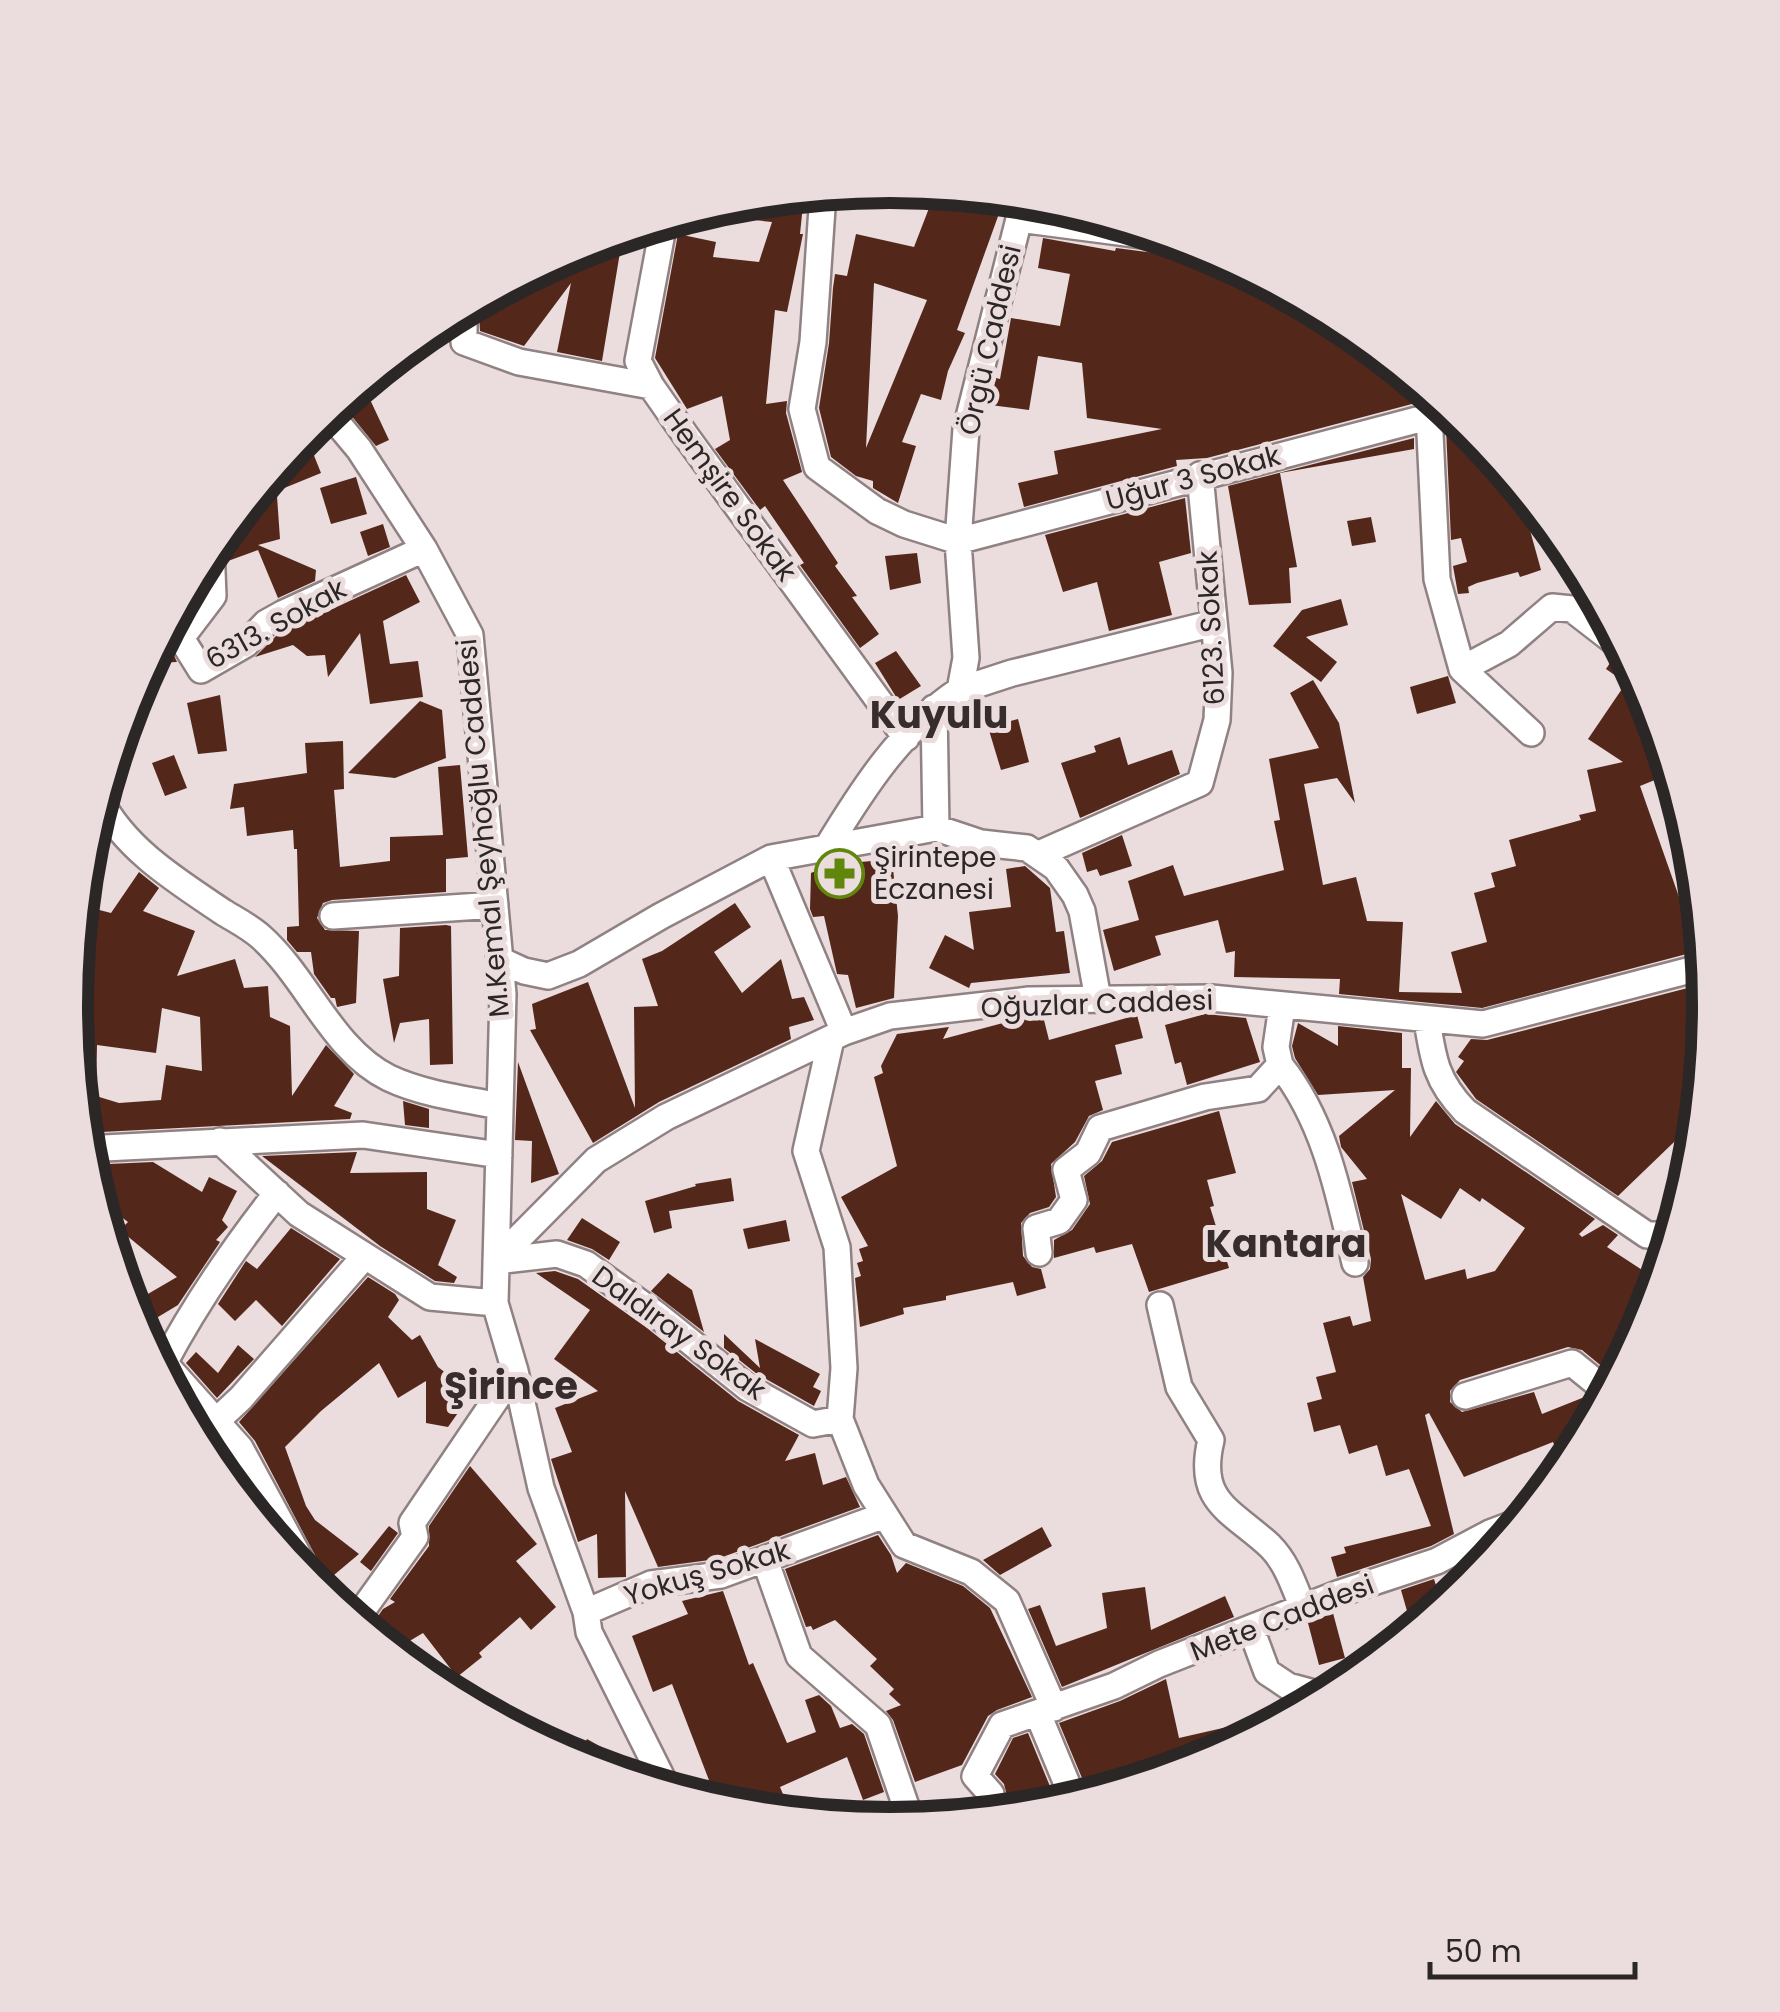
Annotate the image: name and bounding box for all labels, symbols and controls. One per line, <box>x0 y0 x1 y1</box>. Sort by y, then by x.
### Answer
street label: Örgü Caddesi <box>949 241 1031 439</box>
street label: Hemşire Sokak <box>654 401 806 590</box>
street label: Uğur 3 Sokak <box>1101 436 1285 520</box>
street label: 6123. Sokak <box>1187 549 1235 706</box>
street label: 6313. Sokak <box>199 569 354 679</box>
street label: M.Kemal Şeyhoğlu Caddesi <box>447 637 519 1019</box>
district label: Kuyulu <box>870 688 1008 741</box>
place label: Şirintepe Eczanesi <box>874 838 996 909</box>
pharmacy icon: Şirintepe Eczanesi <box>813 847 865 899</box>
street label: Oğuzlar Caddesi <box>980 980 1214 1028</box>
district label: Kantara <box>1205 1217 1367 1270</box>
street label: Daldıray Sokak <box>584 1257 774 1410</box>
district label: Şirince <box>444 1359 578 1412</box>
street label: Yokuş Sokak <box>620 1531 795 1615</box>
street label: Mete Caddesi <box>1185 1565 1379 1671</box>
scale bar <box>1430 1917 1635 1979</box>
text: 50 m <box>1445 1930 1522 1973</box>

